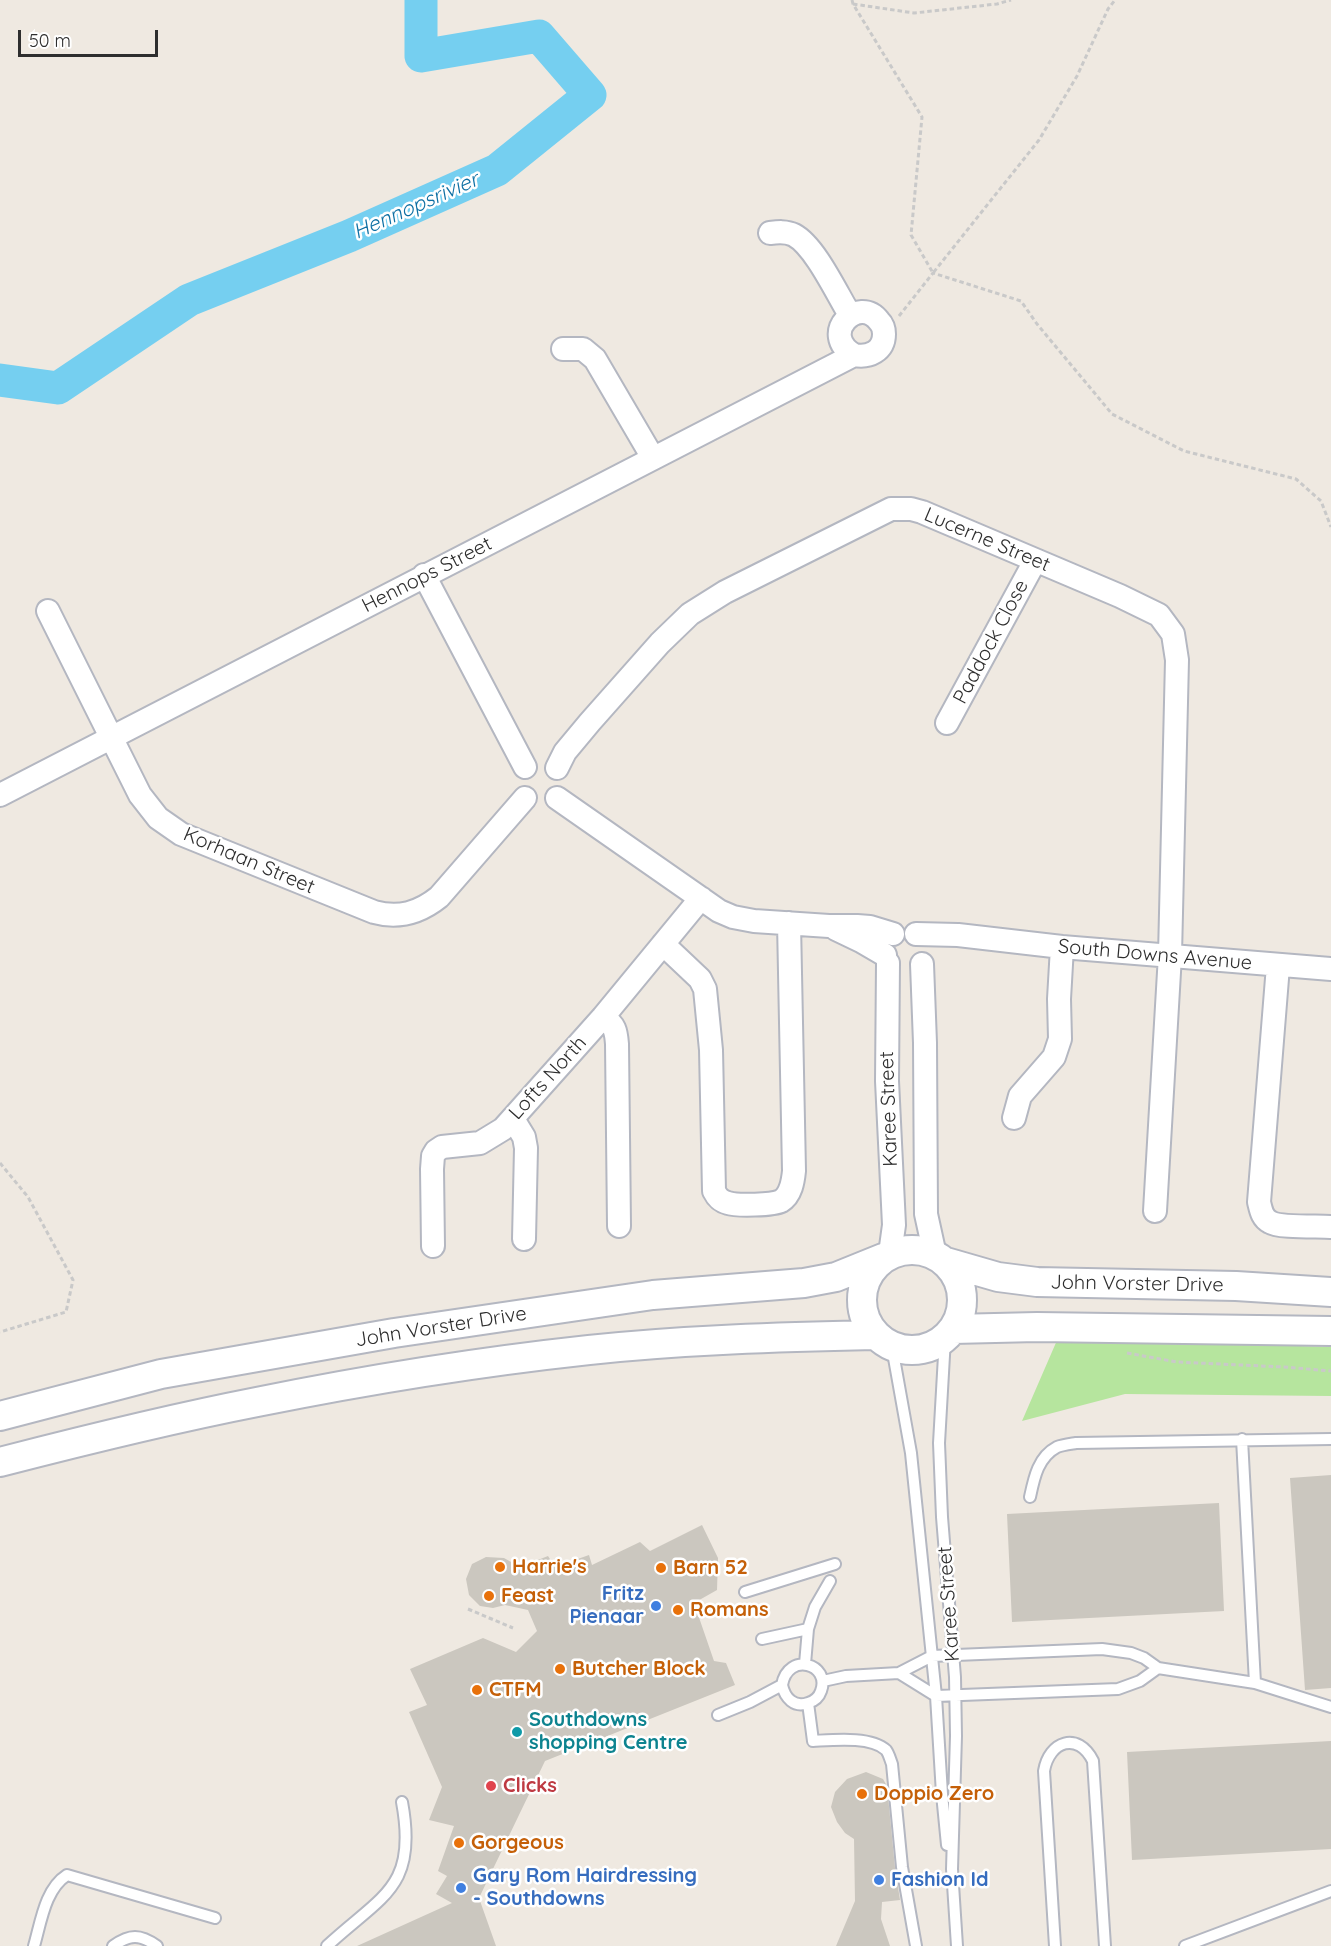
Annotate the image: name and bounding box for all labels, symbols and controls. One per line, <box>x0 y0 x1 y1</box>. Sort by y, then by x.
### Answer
scale bar <box>21 18 160 56</box>
text: 50 m <box>29 29 71 52</box>
water label: Hennopsrivier <box>349 167 483 245</box>
street label: Lucerne Street <box>920 503 1054 577</box>
street label: Hennops Street <box>358 532 496 618</box>
street label: Paddock Close <box>948 576 1034 708</box>
street label: Korhaan Street <box>180 823 318 899</box>
street label: South Downs Avenue <box>1057 935 1253 975</box>
street label: Lofts North <box>504 1031 592 1125</box>
street label: Karee Street <box>875 1051 903 1167</box>
street label: John Vorster Drive <box>1050 1270 1224 1298</box>
street label: John Vorster Drive <box>354 1302 528 1352</box>
street label: Karee Street <box>933 1546 965 1662</box>
place label: Harrie's <box>512 1555 587 1579</box>
place label: Barn 52 <box>673 1556 748 1580</box>
marker: Harrie's <box>493 1560 507 1574</box>
marker: Barn 52 <box>654 1561 668 1575</box>
place label: Fritz Pienaar <box>570 1582 644 1629</box>
place label: Feast <box>501 1584 554 1608</box>
marker: Feast <box>482 1589 496 1603</box>
place label: Romans <box>690 1598 769 1622</box>
marker: Fritz Pienaar <box>649 1599 663 1613</box>
marker: Romans <box>671 1603 685 1617</box>
place label: Butcher Block <box>572 1657 706 1681</box>
marker: Butcher Block <box>553 1662 567 1676</box>
place label: CTFM <box>489 1678 542 1702</box>
marker: CTFM <box>470 1683 484 1697</box>
place label: Southdowns shopping Centre <box>529 1708 687 1755</box>
marker: Southdowns shopping Centre <box>510 1725 524 1739</box>
place label: Clicks <box>503 1774 557 1798</box>
marker: Clicks <box>484 1779 498 1793</box>
place label: Doppio Zero <box>874 1782 994 1806</box>
marker: Doppio Zero <box>855 1787 869 1801</box>
place label: Gorgeous <box>471 1831 564 1855</box>
marker: Gorgeous <box>452 1836 466 1850</box>
place label: Gary Rom Hairdressing - Southdowns <box>473 1864 697 1911</box>
place label: Fashion Id <box>891 1868 989 1892</box>
marker: Fashion Id <box>872 1873 886 1887</box>
marker: Gary Rom Hairdressing - Southdowns <box>454 1881 468 1895</box>

